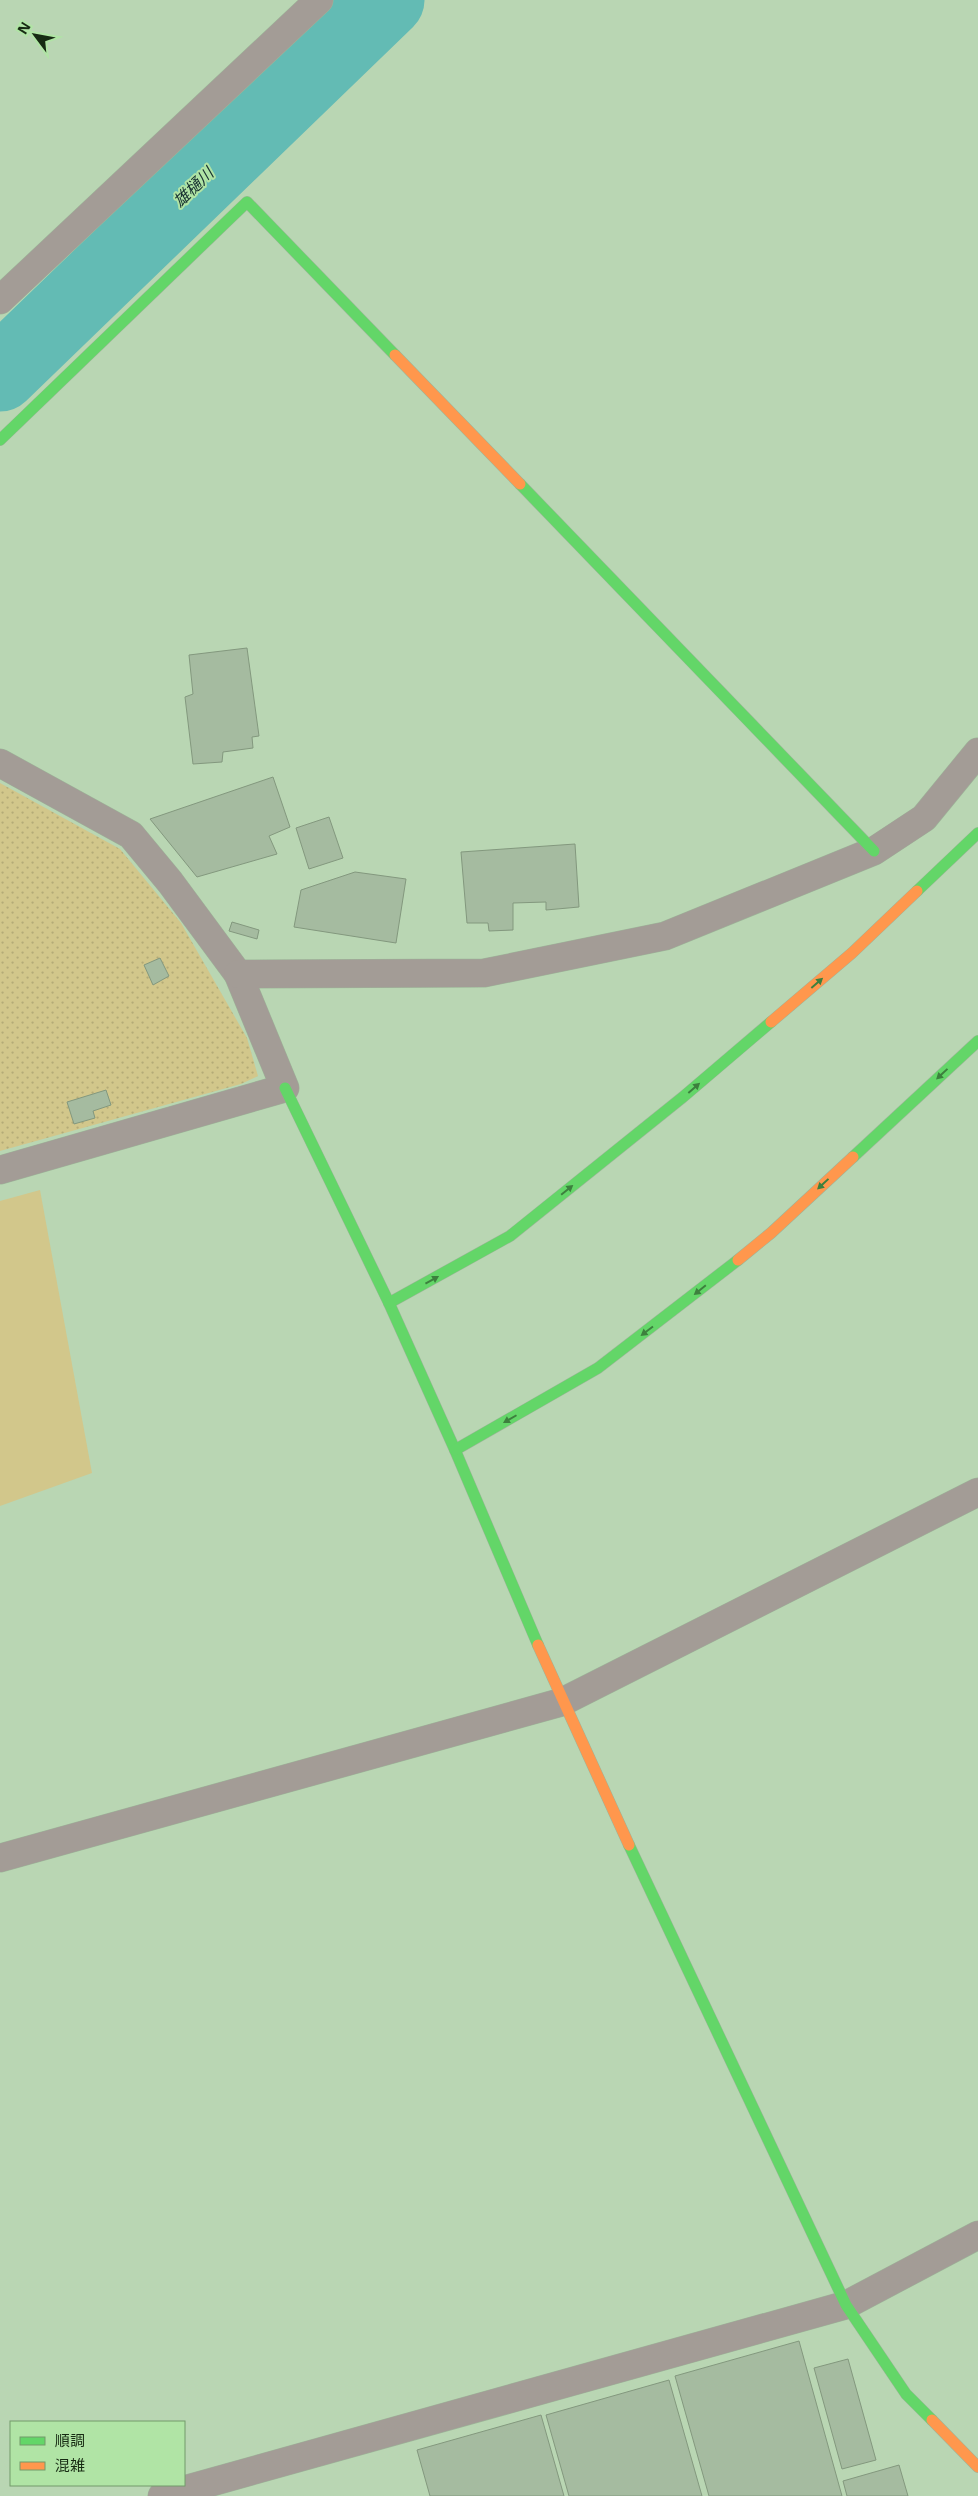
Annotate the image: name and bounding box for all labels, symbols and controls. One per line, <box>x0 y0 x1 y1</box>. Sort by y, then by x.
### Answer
north arrow <box>10 10 60 60</box>
text: N <box>12 18 35 38</box>
water label: 雄樋川 <box>168 161 219 212</box>
one-way arrow <box>810 977 823 988</box>
one-way arrow <box>937 1068 949 1080</box>
one-way arrow <box>687 1083 700 1094</box>
one-way arrow <box>817 1178 829 1190</box>
one-way arrow <box>561 1185 574 1196</box>
one-way arrow <box>425 1276 440 1284</box>
one-way arrow <box>694 1285 707 1296</box>
one-way arrow <box>640 1326 654 1336</box>
one-way arrow <box>504 1414 517 1423</box>
legend <box>10 2421 185 2486</box>
text: 順調 <box>55 2430 85 2450</box>
text: 混雑 <box>55 2455 85 2475</box>

